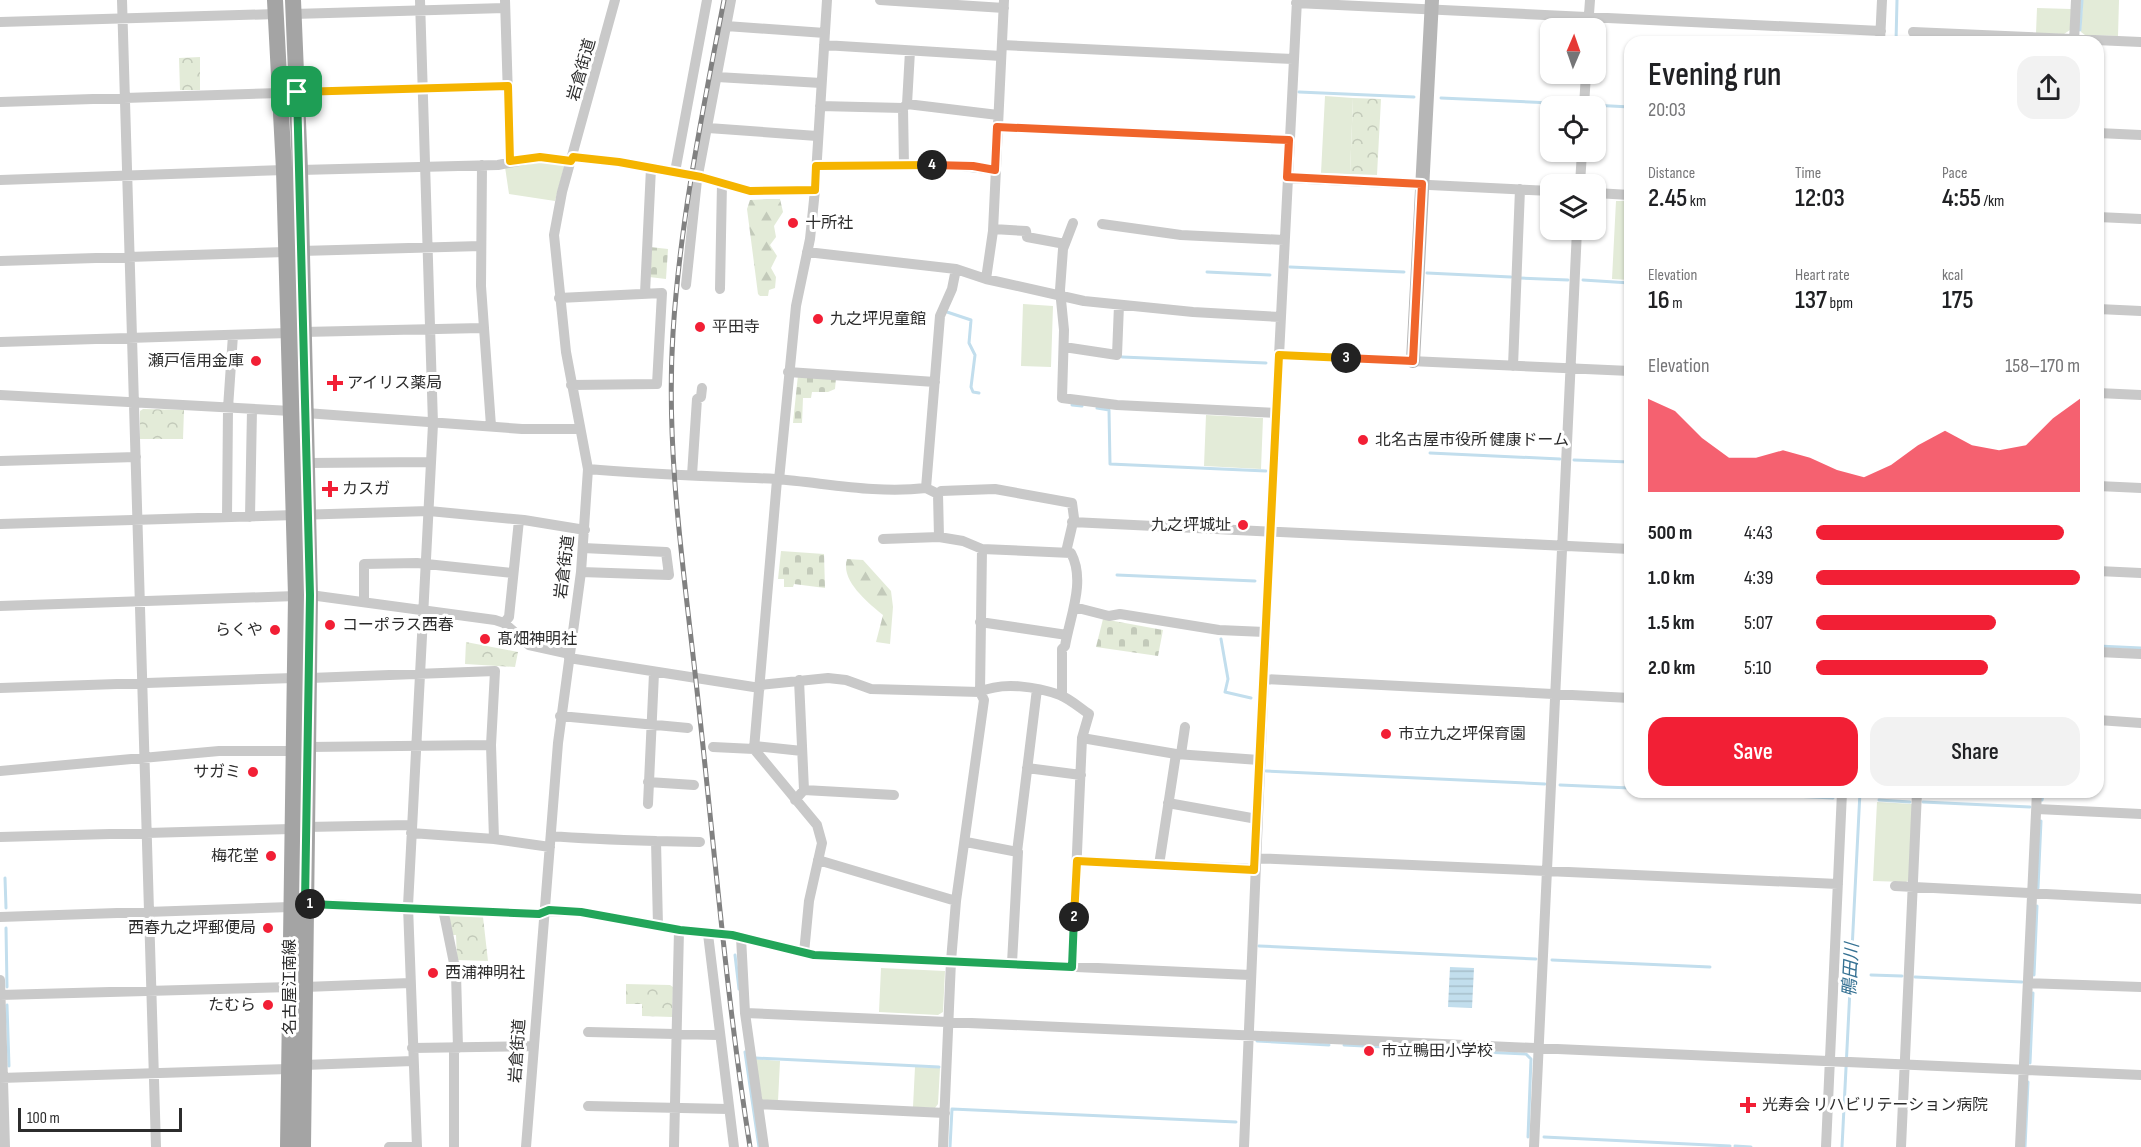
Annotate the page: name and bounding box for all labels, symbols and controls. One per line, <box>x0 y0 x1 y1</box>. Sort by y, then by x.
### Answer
north arrow <box>1540 18 1606 84</box>
map controls <box>1540 18 1606 240</box>
street label: 岩倉街道 <box>564 37 600 103</box>
text: Evening run <box>1648 55 1782 95</box>
button: share <box>2017 56 2080 119</box>
pin <box>271 66 322 117</box>
icon: arrive <box>280 75 313 108</box>
button: locate <box>1540 96 1606 162</box>
text: 20:03 <box>1648 98 1686 122</box>
pin: 4 <box>917 150 947 180</box>
text: 4 <box>928 155 936 174</box>
text: Distance <box>1648 164 1695 183</box>
text: Time <box>1795 164 1821 183</box>
text: Pace <box>1942 164 1967 183</box>
button: layers <box>1540 174 1606 240</box>
text: 2.45 <box>1648 183 1687 214</box>
text: 12:03 <box>1795 183 1845 214</box>
text: 4:55 <box>1942 183 1981 214</box>
text: km <box>1687 192 1706 211</box>
text: /km <box>1981 192 2004 211</box>
place label: 十所社 <box>805 214 853 233</box>
marker: 十所社 <box>786 216 800 230</box>
text: Elevation <box>1648 266 1697 285</box>
text: Heart rate <box>1795 266 1850 285</box>
text: kcal <box>1942 266 1963 285</box>
text: 16 <box>1648 285 1670 316</box>
text: 137 <box>1795 285 1827 316</box>
text: 175 <box>1942 285 1974 316</box>
text: m <box>1670 294 1682 313</box>
text: bpm <box>1827 294 1853 313</box>
place label: 九之坪児童館 <box>830 310 926 329</box>
marker: 九之坪児童館 <box>811 312 825 326</box>
place label: 平田寺 <box>712 318 760 337</box>
marker: 平田寺 <box>693 320 707 334</box>
pin: 3 <box>1331 343 1361 373</box>
text: 3 <box>1342 348 1350 367</box>
place label: 瀬戸信用金庫 <box>148 352 244 371</box>
marker: 瀬戸信用金庫 <box>249 354 263 368</box>
text: Elevation <box>1648 354 1710 378</box>
text: 158–170 m <box>2005 354 2080 378</box>
place label: アイリス薬局 <box>347 374 442 393</box>
marker: アイリス薬局 <box>328 376 342 390</box>
place label: 北名古屋市役所 健康ドーム <box>1375 431 1569 450</box>
marker: 北名古屋市役所 健康ドーム <box>1356 433 1370 447</box>
place label: カスガ <box>342 480 390 499</box>
marker: カスガ <box>323 482 337 496</box>
place label: 九之坪城址 <box>1151 516 1231 535</box>
marker: 九之坪城址 <box>1236 518 1250 532</box>
text: 500 m <box>1648 521 1692 545</box>
text: 4:43 <box>1744 521 1773 545</box>
street label: 岩倉街道 <box>552 534 578 600</box>
text: 1.0 km <box>1648 566 1695 590</box>
text: 4:39 <box>1744 566 1773 590</box>
text: 1.5 km <box>1648 611 1694 635</box>
text: 5:07 <box>1744 611 1773 635</box>
place label: コーポラス西春 <box>342 616 454 635</box>
marker: コーポラス西春 <box>323 618 337 632</box>
place label: らくや <box>215 621 263 640</box>
marker: らくや <box>268 623 282 637</box>
place label: 髙畑神明社 <box>497 630 577 649</box>
marker: 髙畑神明社 <box>478 632 492 646</box>
text: 2.0 km <box>1648 656 1695 680</box>
text: 5:10 <box>1744 656 1772 680</box>
button: Save <box>1648 717 1858 786</box>
button: Share <box>1870 717 2080 786</box>
place label: 市立九之坪保育園 <box>1398 725 1526 744</box>
marker: 市立九之坪保育園 <box>1379 727 1393 741</box>
place label: サガミ <box>193 763 241 782</box>
marker: サガミ <box>246 765 260 779</box>
place label: 梅花堂 <box>211 847 259 866</box>
marker: 梅花堂 <box>264 849 278 863</box>
pin: 1 <box>295 889 325 919</box>
text: 1 <box>307 894 313 913</box>
pin: 2 <box>1059 902 1089 932</box>
text: 2 <box>1070 907 1078 926</box>
place label: 西春九之坪郵便局 <box>128 919 256 938</box>
marker: 西春九之坪郵便局 <box>261 921 275 935</box>
street label: 名古屋江南線 <box>281 939 300 1035</box>
water label: 鴨田川 <box>1839 940 1863 998</box>
place label: 西浦神明社 <box>445 964 525 983</box>
marker: 西浦神明社 <box>426 966 440 980</box>
place label: たむら <box>208 996 256 1015</box>
marker: たむら <box>261 998 275 1012</box>
street label: 岩倉街道 <box>506 1018 530 1084</box>
place label: 市立鴨田小学校 <box>1381 1042 1493 1061</box>
marker: 市立鴨田小学校 <box>1362 1044 1376 1058</box>
marker: 光寿会 リハビリテーション病院 <box>1739 1096 1757 1114</box>
place label: 光寿会 リハビリテーション病院 <box>1762 1096 1988 1115</box>
scale bar <box>18 1105 182 1132</box>
text: 100 m <box>27 1109 60 1128</box>

